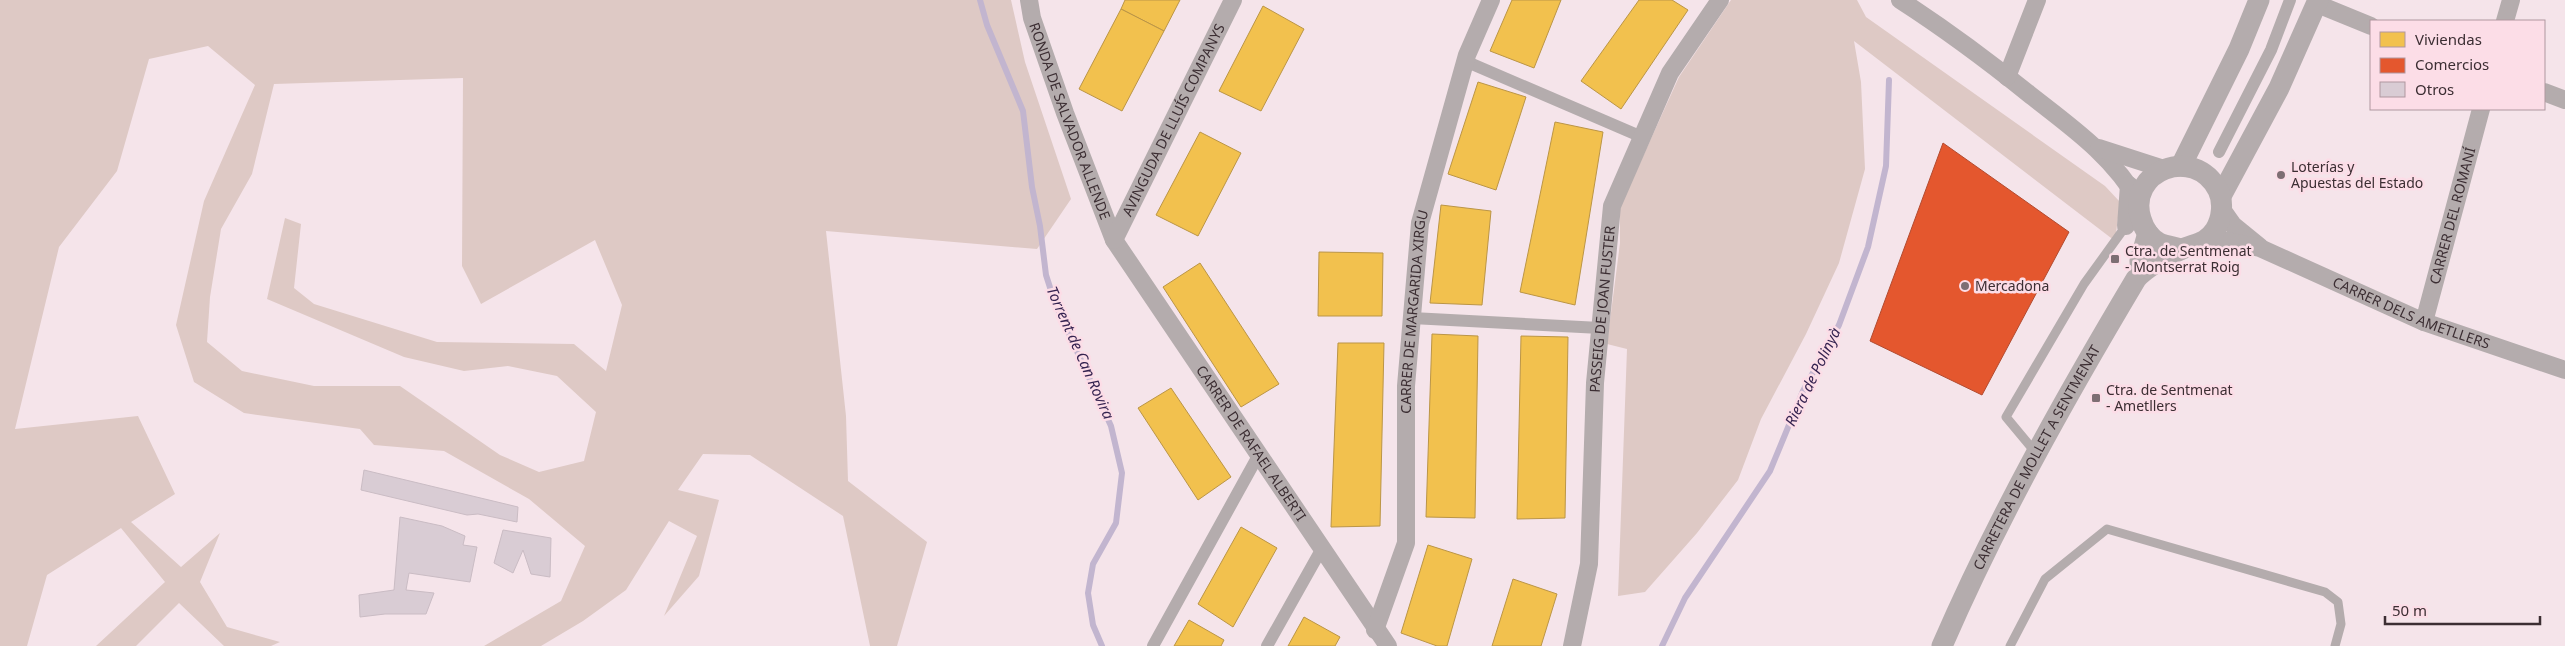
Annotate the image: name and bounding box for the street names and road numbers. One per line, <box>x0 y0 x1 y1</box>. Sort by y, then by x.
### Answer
street label: RONDA DE SALVADOR ALLENDE <box>1025 20 1115 222</box>
street label: AVINGUDA DE LLUÍS COMPANYS <box>1117 20 1229 219</box>
street label: CARRER DEL ROMANÍ <box>2425 145 2479 286</box>
street label: CARRER DE MARGARIDA XIRGU <box>1396 207 1432 414</box>
street label: PASSEIG DE JOAN FUSTER <box>1585 225 1619 393</box>
street label: CARRER DELS AMETLLERS <box>2330 272 2493 353</box>
street label: CARRETERA DE MOLLET A SENTMENAT <box>1968 341 2104 573</box>
street label: CARRER DE RAFAEL ALBERTI <box>1192 361 1311 525</box>

